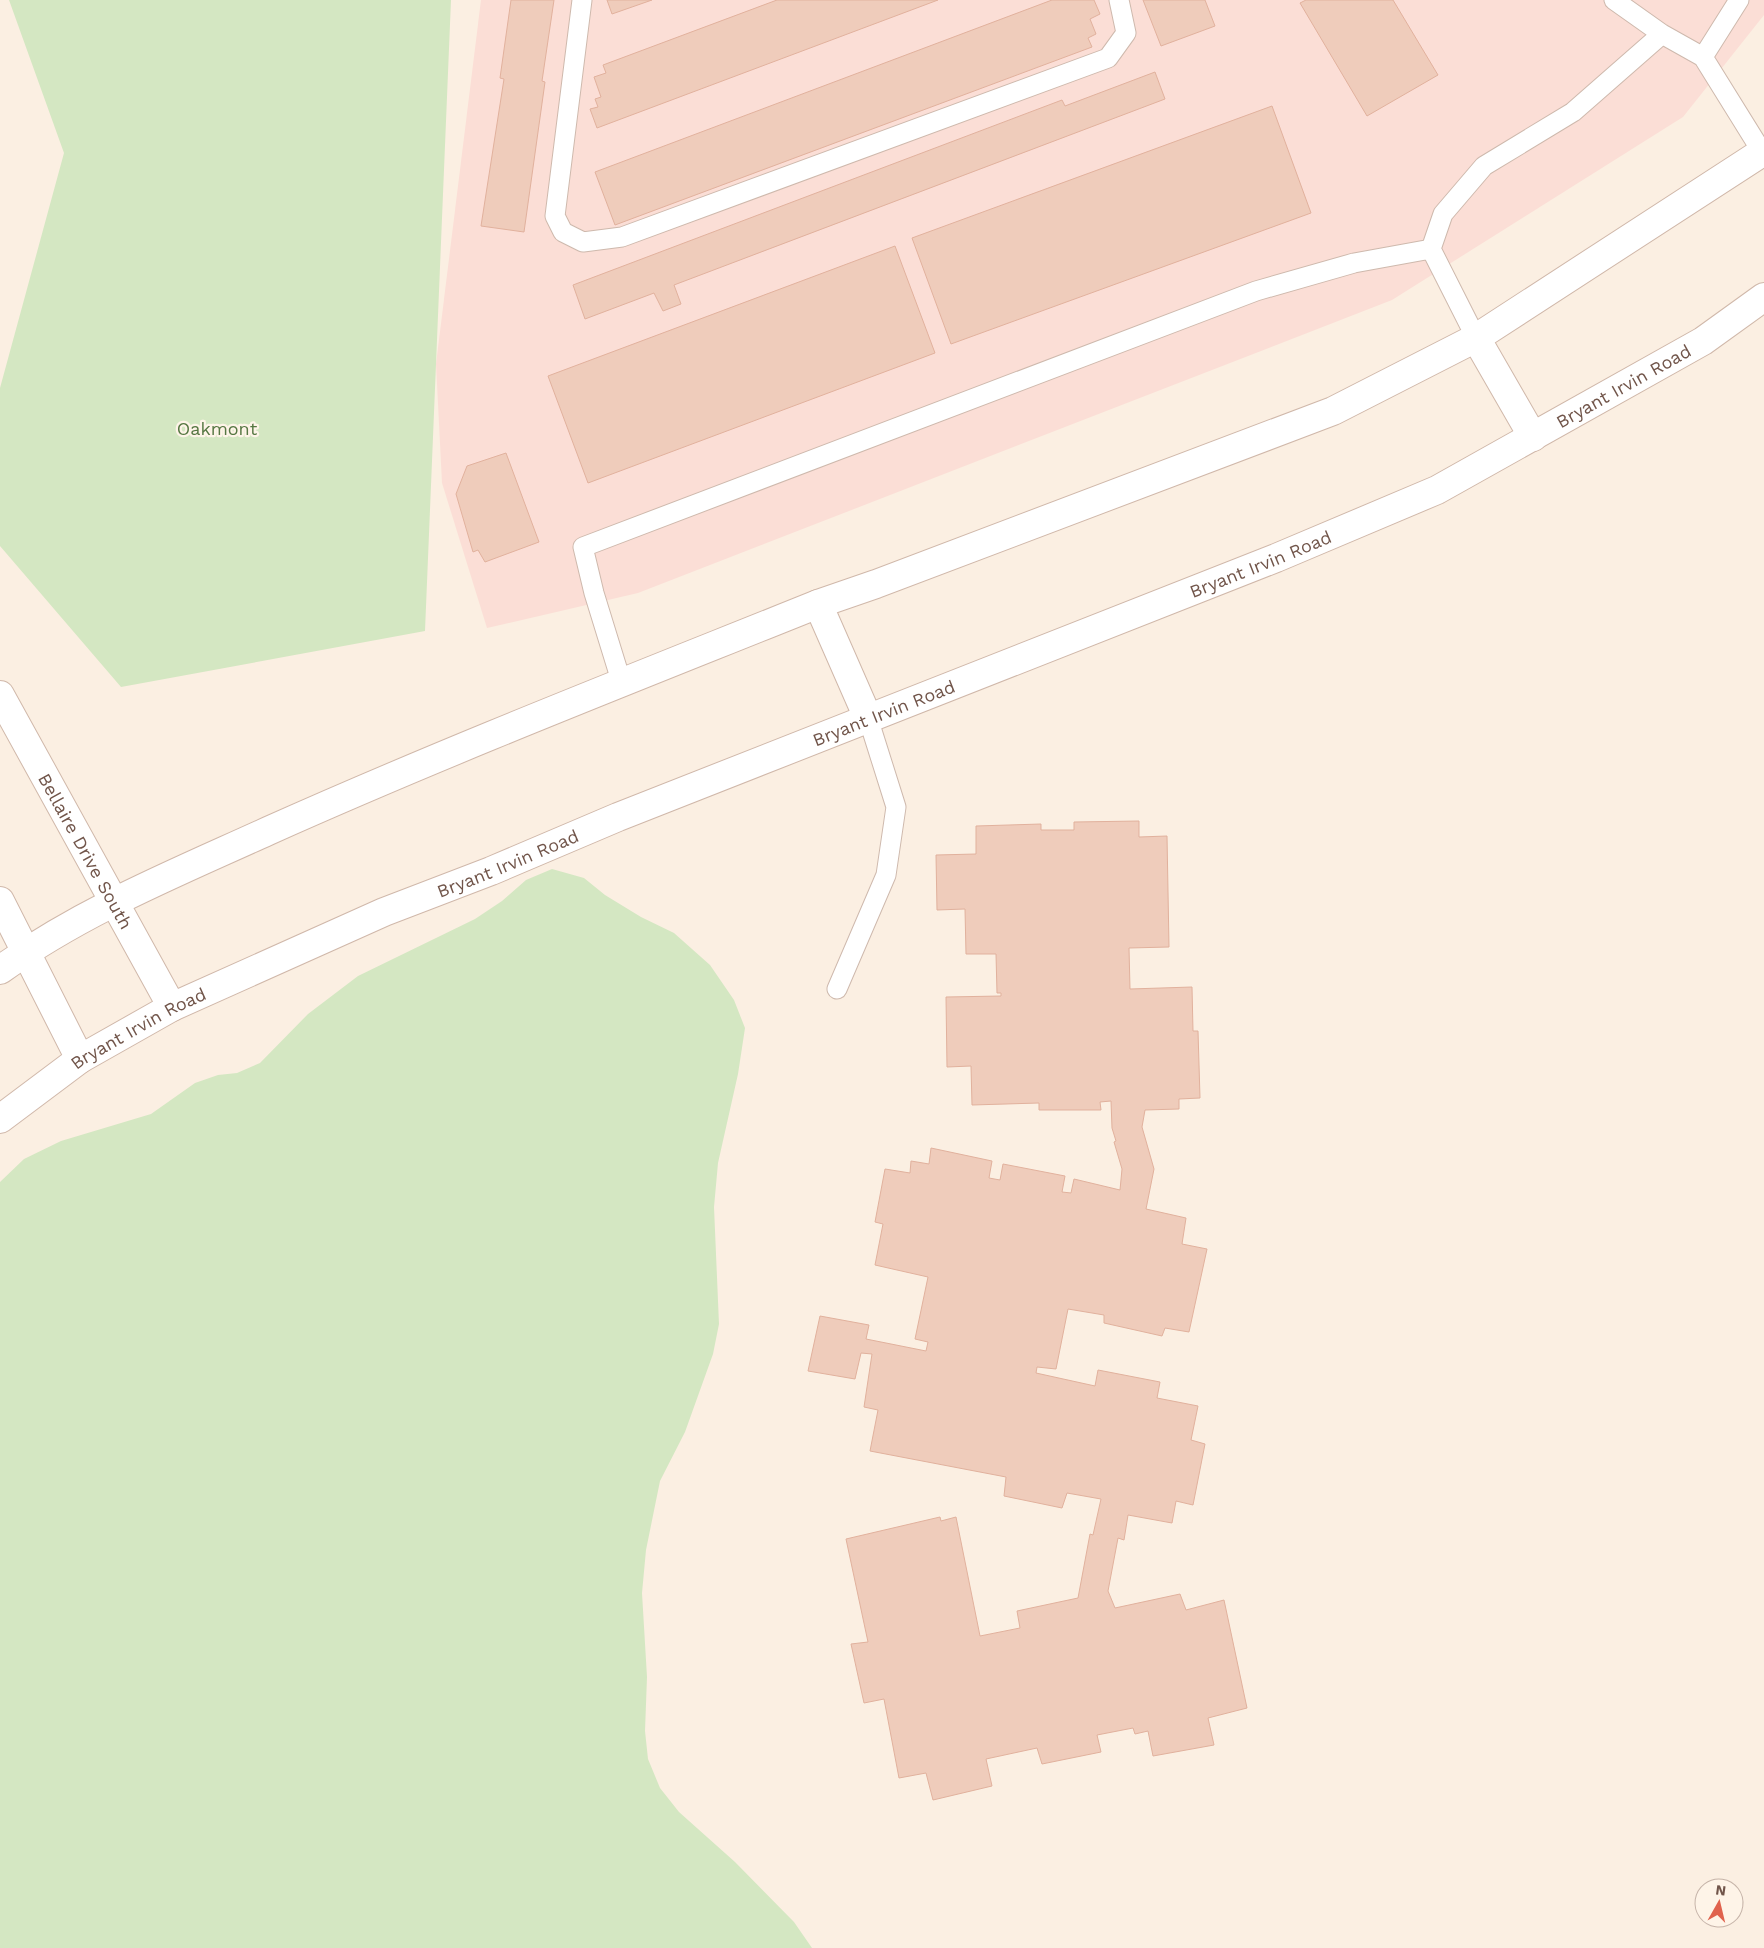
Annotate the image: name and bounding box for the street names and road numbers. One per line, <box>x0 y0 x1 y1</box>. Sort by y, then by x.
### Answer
street label: Bryant Irvin Road <box>1552 340 1694 432</box>
street label: Bryant Irvin Road <box>1186 525 1334 602</box>
street label: Bryant Irvin Road <box>809 675 958 750</box>
street label: Bellaire Drive South <box>35 769 137 933</box>
street label: Bryant Irvin Road <box>434 825 582 901</box>
street label: Bryant Irvin Road <box>66 983 209 1073</box>

